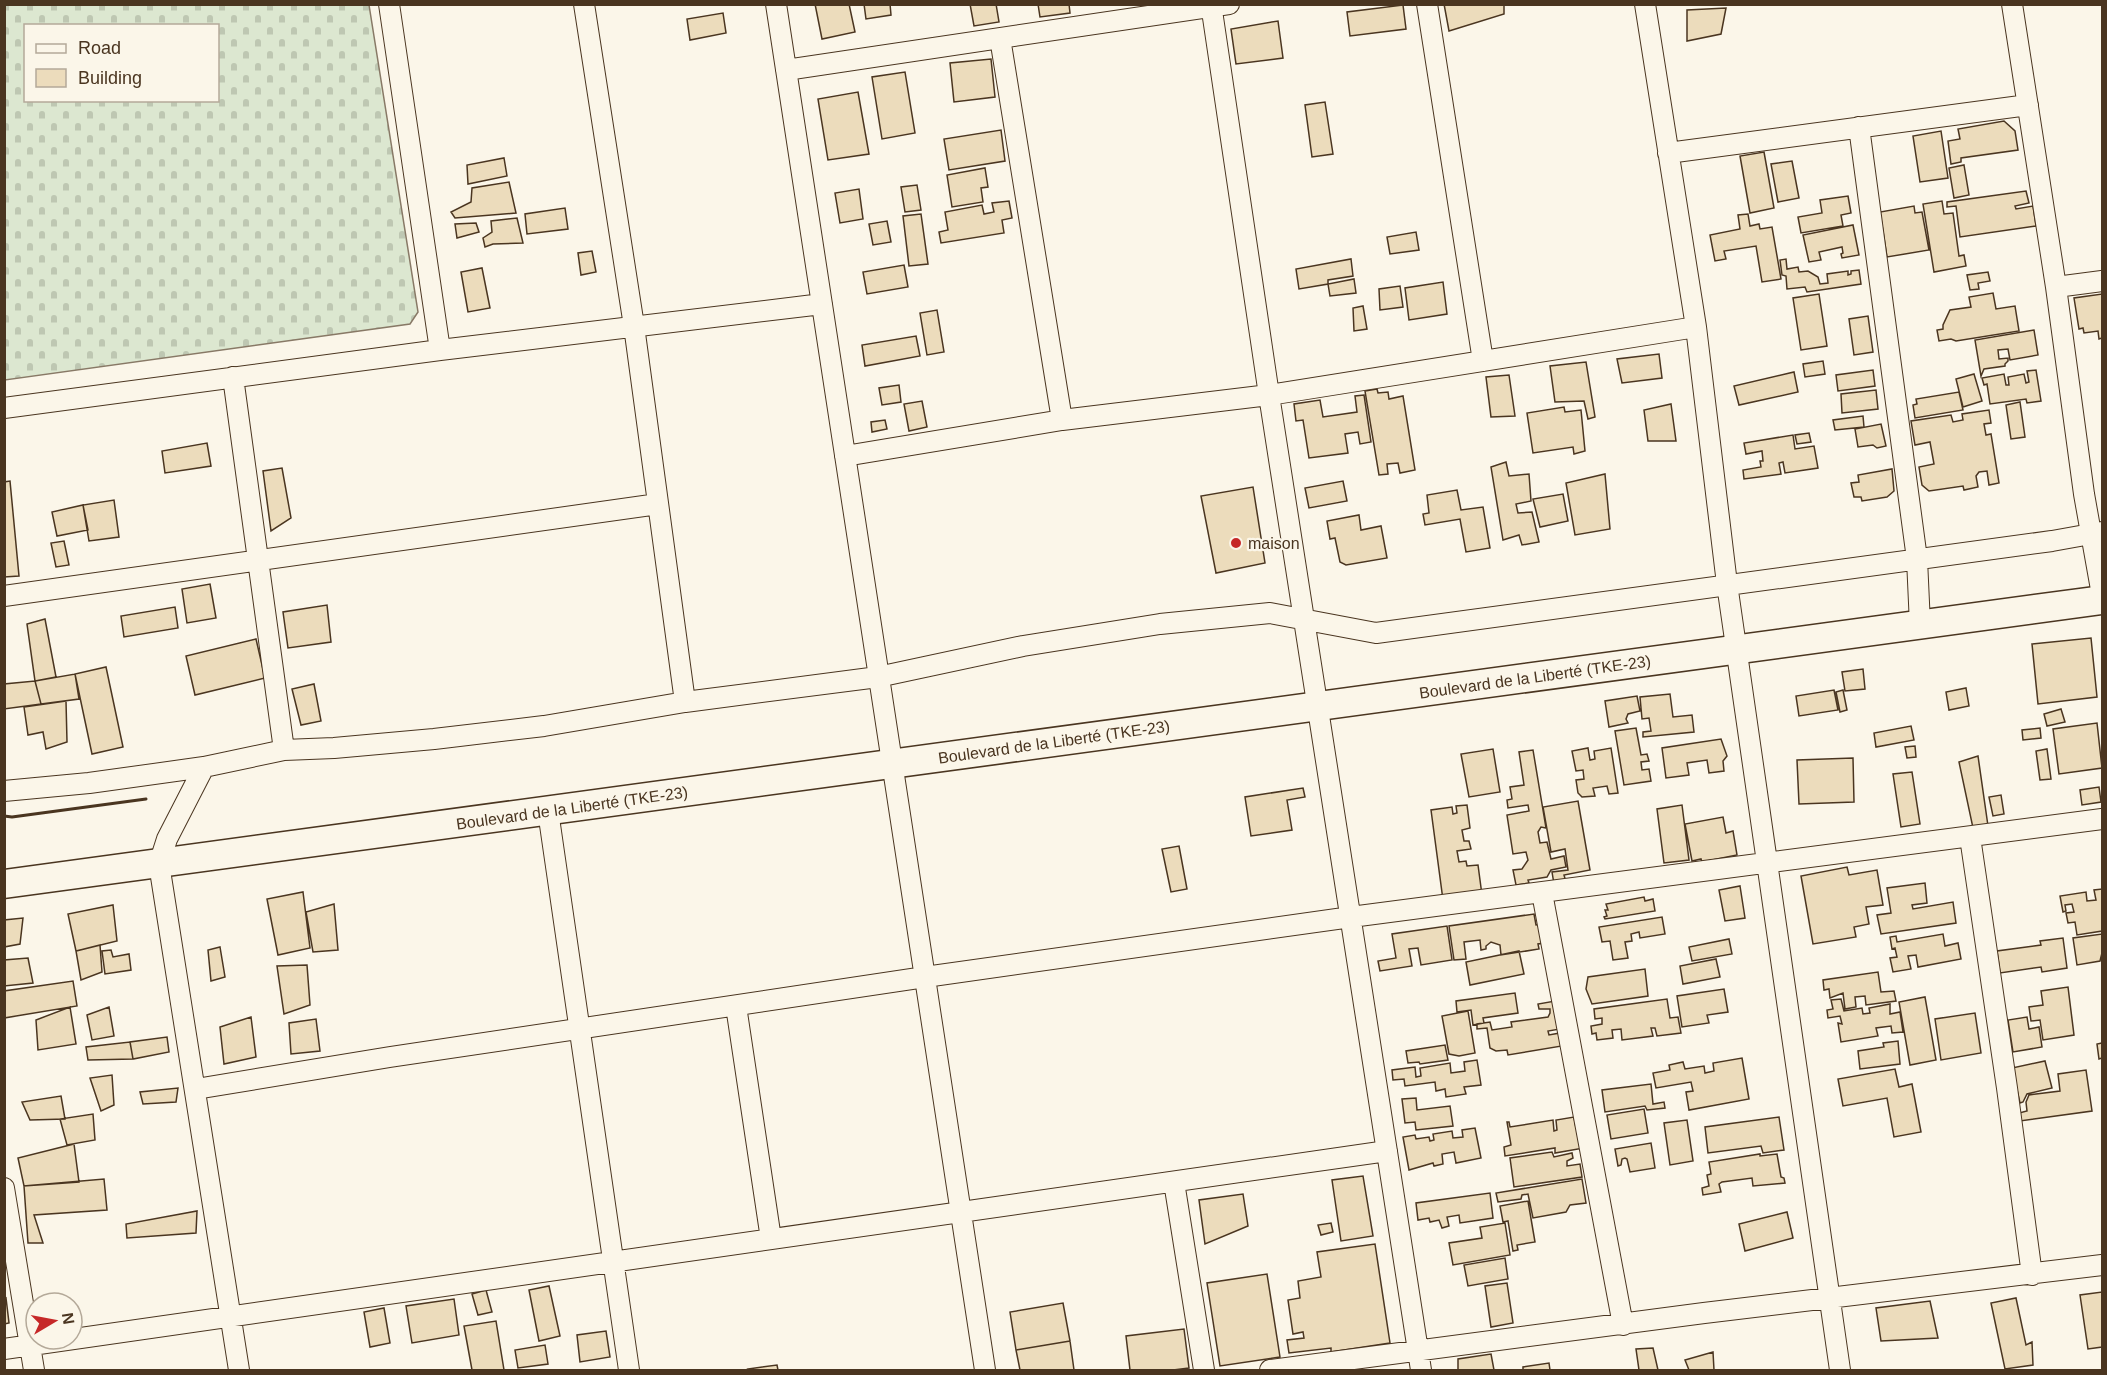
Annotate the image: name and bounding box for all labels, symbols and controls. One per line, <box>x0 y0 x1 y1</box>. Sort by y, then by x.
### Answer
legend <box>24 24 219 102</box>
text: Road <box>78 38 121 58</box>
text: Building <box>78 68 142 88</box>
place label: maison <box>1248 535 1300 552</box>
marker: maison <box>1229 536 1243 550</box>
street label: Boulevard de la Liberté (TKE-23) <box>1418 652 1652 702</box>
street label: Boulevard de la Liberté (TKE-23) <box>937 717 1171 767</box>
street label: Boulevard de la Liberté (TKE-23) <box>455 783 689 833</box>
north arrow <box>24 1291 84 1351</box>
text: N <box>59 1311 78 1326</box>

